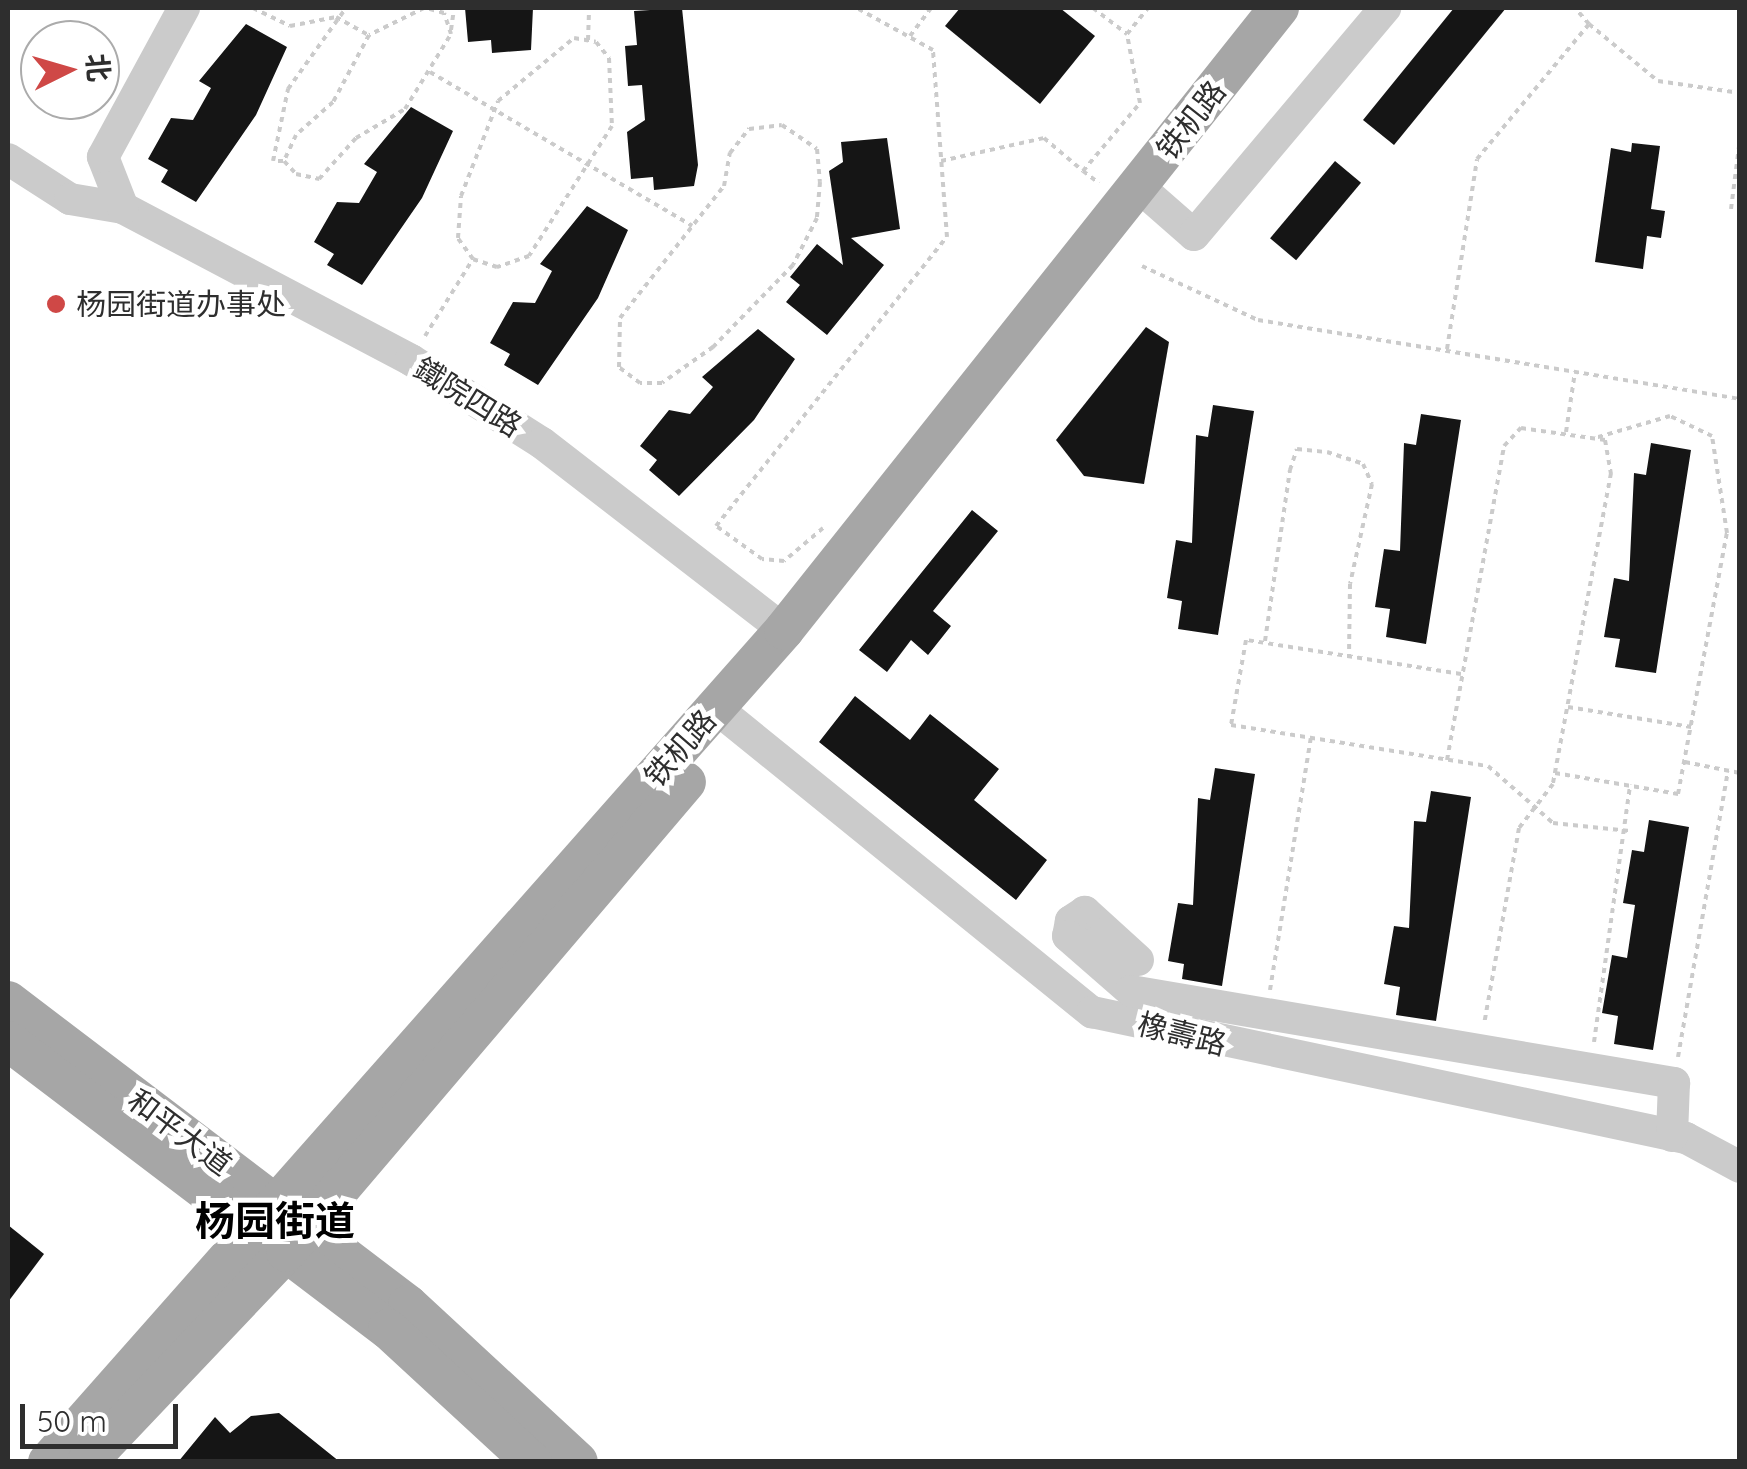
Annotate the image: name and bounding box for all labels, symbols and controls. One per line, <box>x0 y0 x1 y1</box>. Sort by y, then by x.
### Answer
north arrow <box>20 20 120 120</box>
text: 北 <box>80 52 117 83</box>
street label: 铁机路 <box>1149 73 1233 167</box>
place label: 杨园街道办事处 <box>76 286 286 322</box>
marker: 杨园街道办事处 <box>45 293 67 315</box>
street label: 鐵院四路 <box>408 350 528 444</box>
street label: 铁机路 <box>637 702 723 794</box>
street label: 橡壽路 <box>1134 1006 1230 1062</box>
street label: 和平大道 <box>121 1082 239 1182</box>
district label: 杨园街道 <box>195 1196 355 1244</box>
scale bar <box>25 1384 182 1446</box>
text: 50 m <box>37 1402 107 1440</box>

